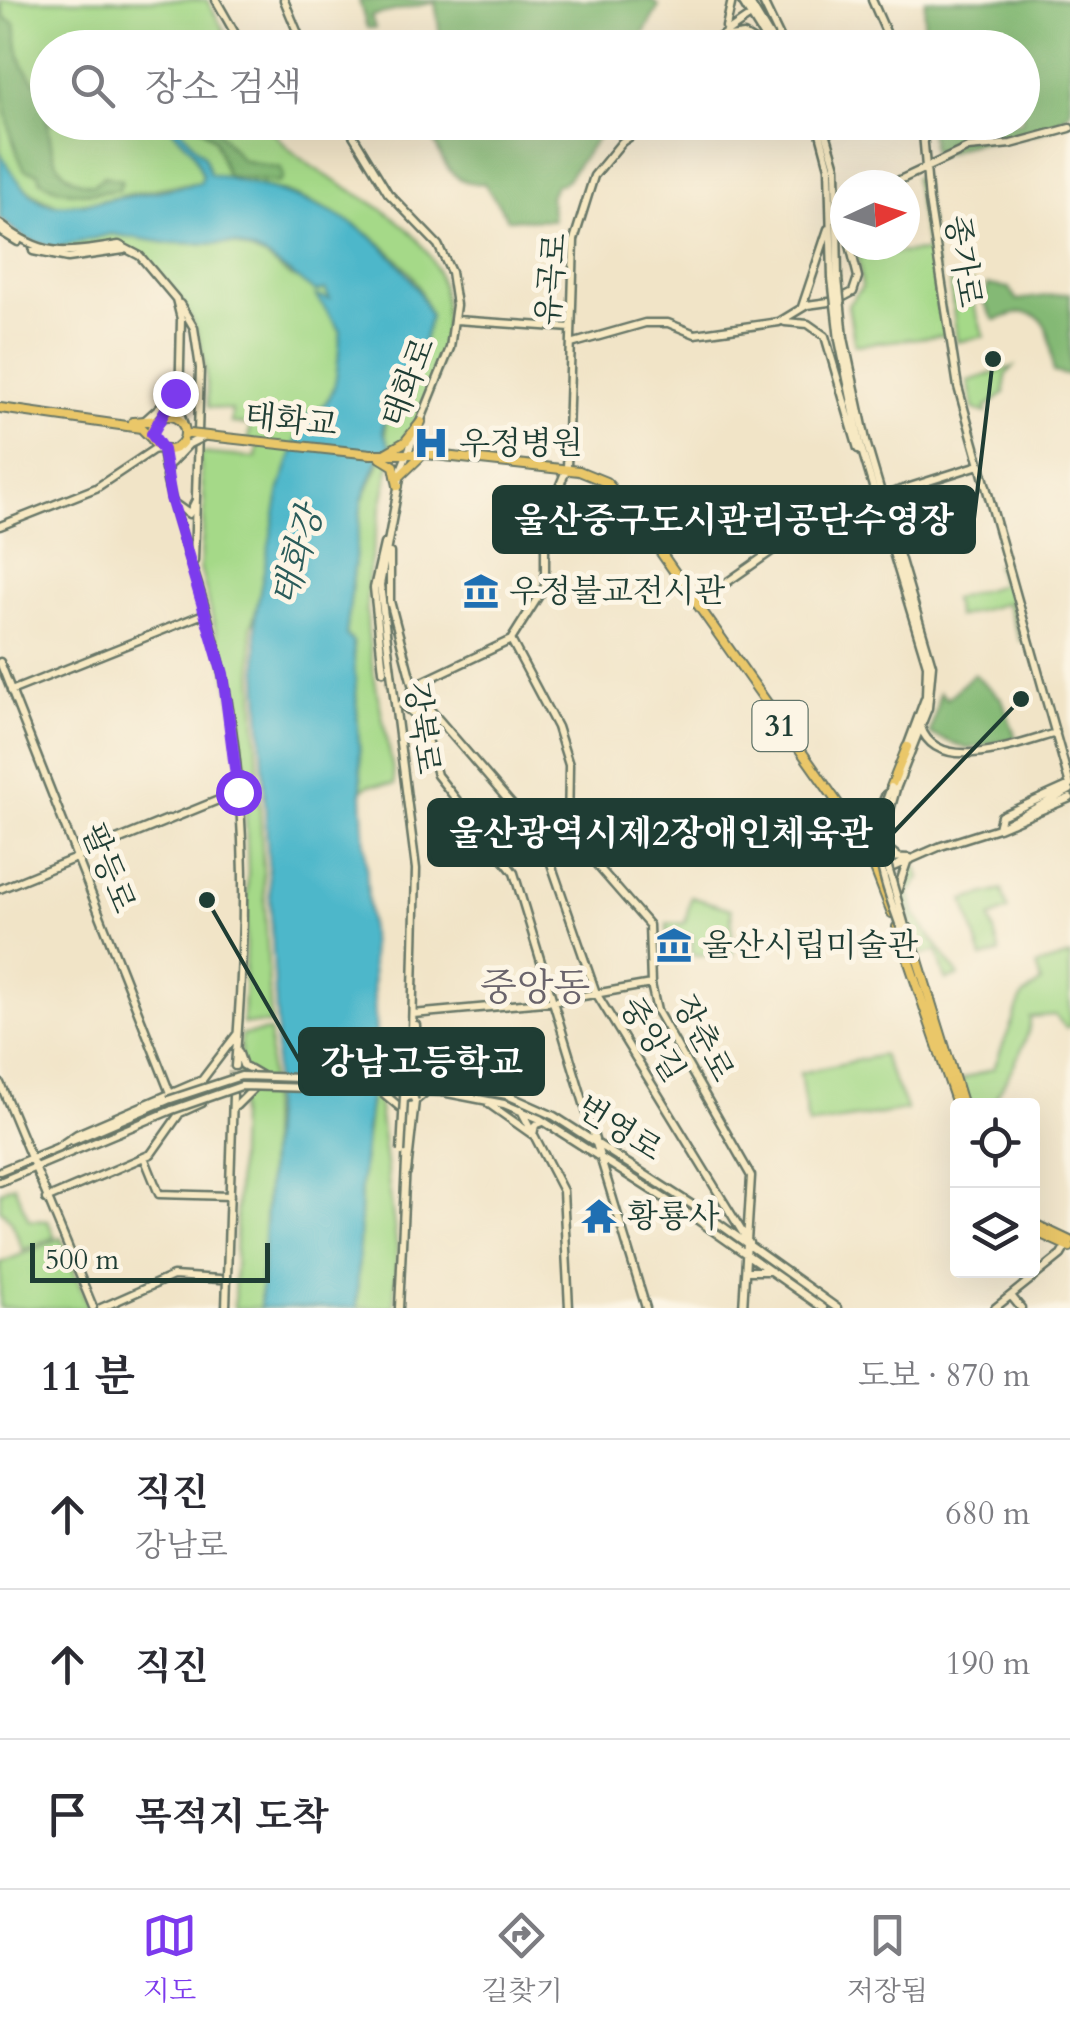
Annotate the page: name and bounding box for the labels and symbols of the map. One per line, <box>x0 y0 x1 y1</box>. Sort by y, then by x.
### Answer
north arrow <box>830 170 920 260</box>
street label: 종가로 <box>934 212 992 310</box>
street label: 유곡로 <box>526 231 578 327</box>
street label: 태화로 <box>372 331 446 434</box>
route end <box>153 371 199 417</box>
street label: 태화교 <box>242 394 339 448</box>
place label: 우정병원 <box>459 422 583 466</box>
hospital icon: 우정병원 <box>412 424 450 462</box>
callout: 울산중구도시관리공단수영장 <box>494 487 974 552</box>
water label: 태화강 <box>261 496 336 612</box>
text: 울산중구도시관리공단수영장 <box>514 497 954 545</box>
place label: 우정불교전시관 <box>509 570 725 614</box>
museum icon: 우정불교전시관 <box>462 572 500 610</box>
street label: 강북로 <box>394 679 450 777</box>
road number: 31 <box>752 701 808 751</box>
route start <box>216 770 262 816</box>
callout: 울산광역시제2장애인체육관 <box>429 800 893 865</box>
text: 울산광역시제2장애인체육관 <box>449 810 873 858</box>
street label: 팔등로 <box>70 817 146 920</box>
place label: 울산시립미술관 <box>702 924 918 968</box>
museum icon: 울산시립미술관 <box>655 926 693 964</box>
district label: 중앙동 <box>480 962 590 1014</box>
street label: 장춘로 <box>662 987 744 1090</box>
street label: 중앙길 <box>609 989 695 1091</box>
callout: 강남고등학교 <box>300 1029 543 1094</box>
text: 강남고등학교 <box>321 1039 524 1087</box>
street label: 번영로 <box>568 1086 671 1172</box>
place label: 황룡사 <box>627 1195 720 1239</box>
temple icon: 황룡사 <box>580 1197 618 1235</box>
scale bar <box>30 1238 270 1282</box>

